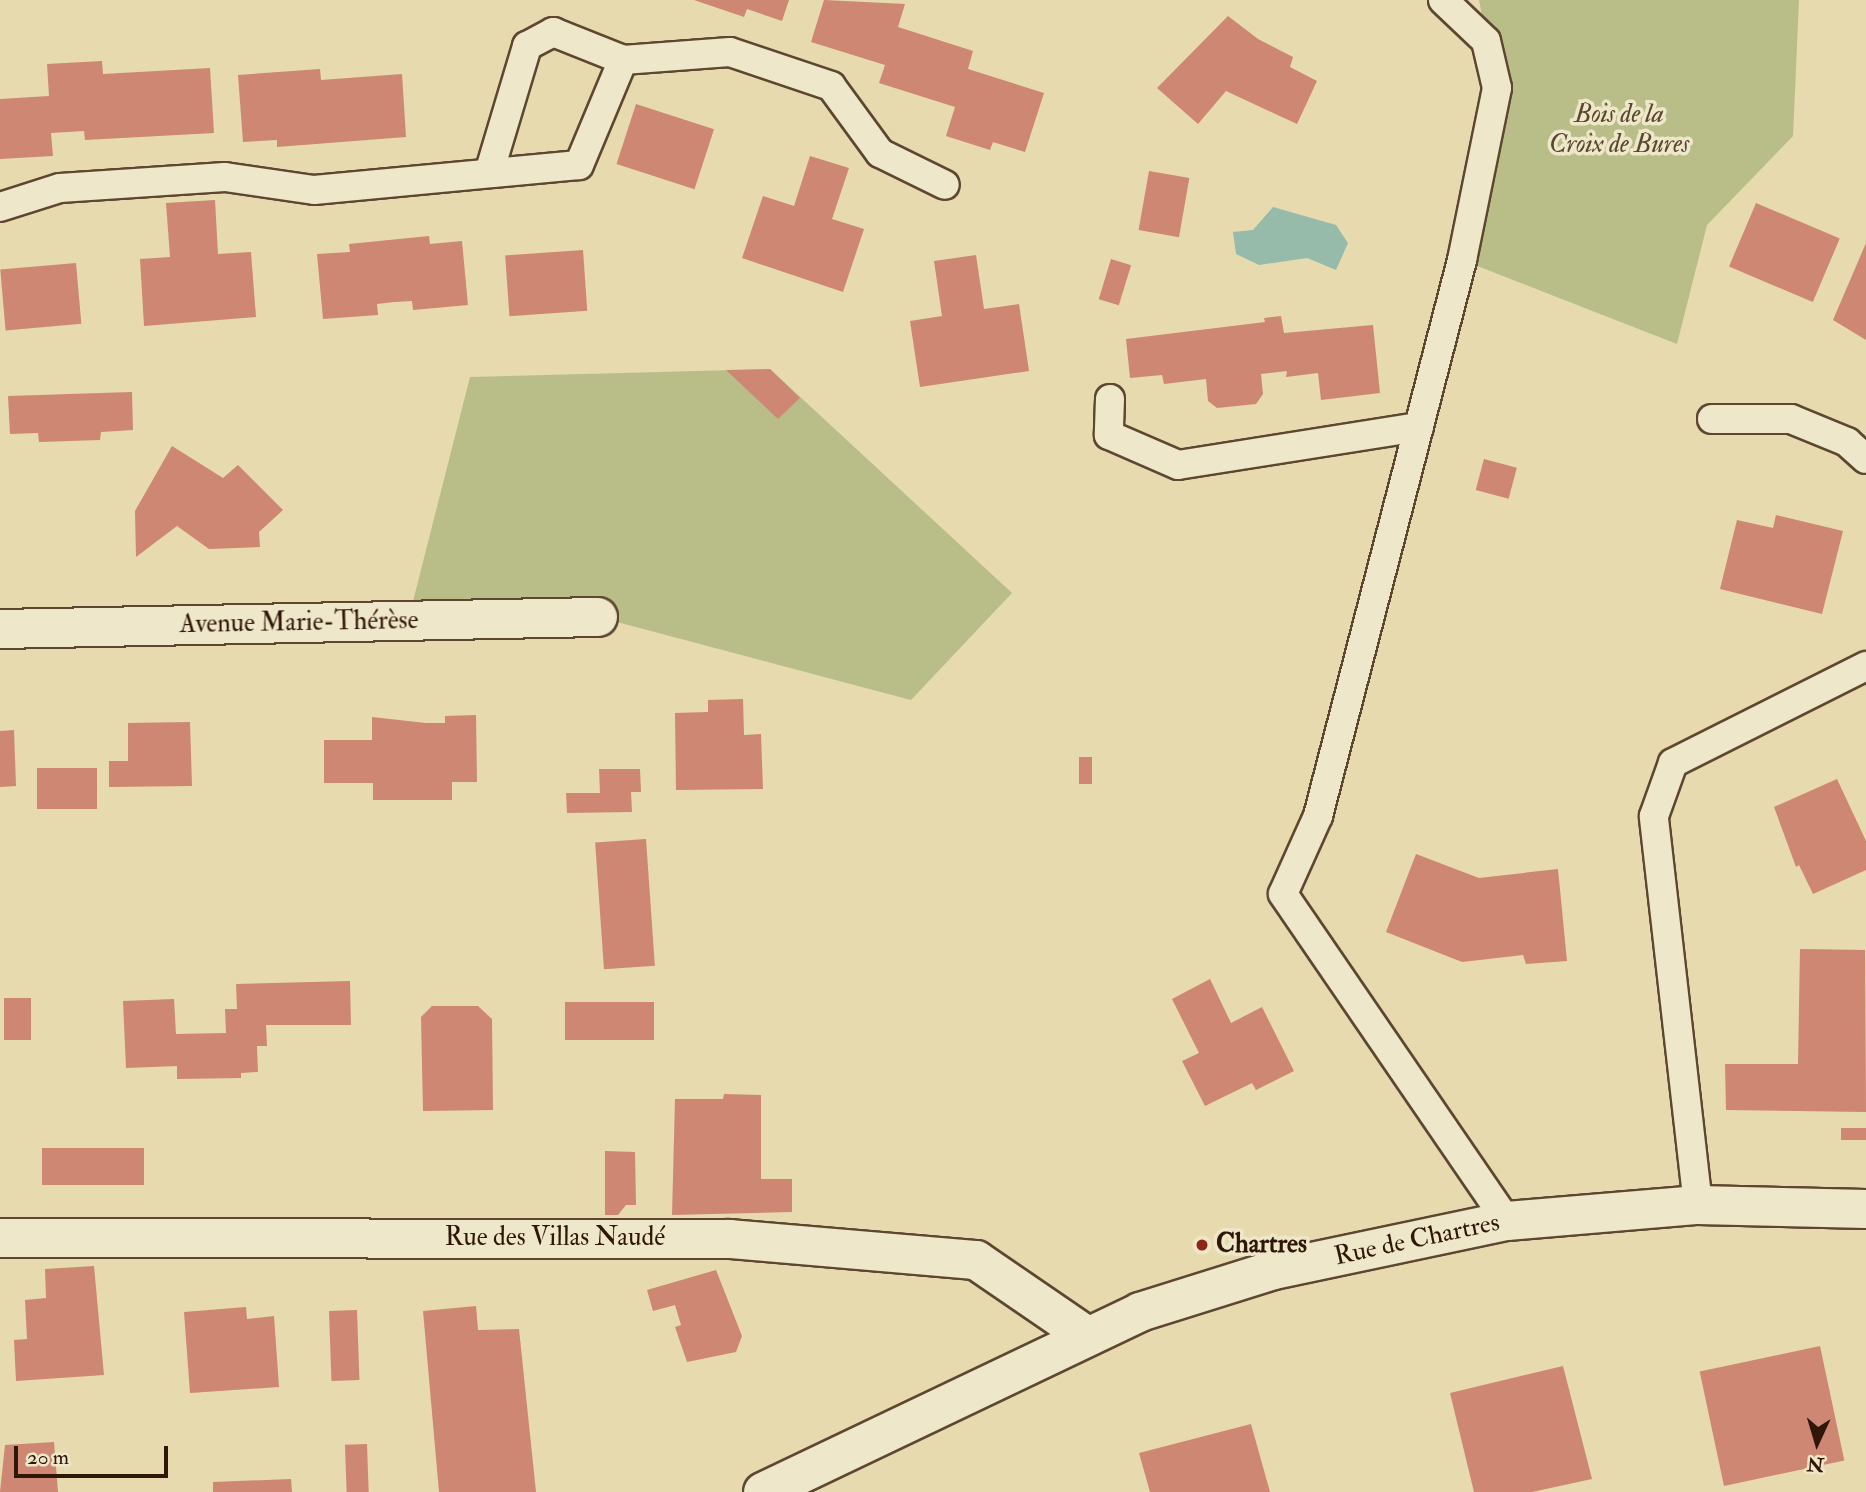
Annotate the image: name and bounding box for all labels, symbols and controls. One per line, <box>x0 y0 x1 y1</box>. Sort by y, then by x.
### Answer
park label: Bois de la Croix de Bures <box>1549 99 1689 160</box>
street label: Avenue Marie-Thérèse <box>179 605 419 641</box>
street label: Rue de Chartres <box>1332 1207 1502 1273</box>
street label: Rue des Villas Naudé <box>445 1222 665 1254</box>
place label: Chartres <box>1216 1229 1307 1261</box>
marker: Chartres <box>1194 1237 1210 1253</box>
north arrow <box>1782 1408 1852 1478</box>
scale bar <box>18 1432 172 1476</box>
text: 20 m <box>27 1444 69 1471</box>
text: N <box>1806 1451 1825 1477</box>

